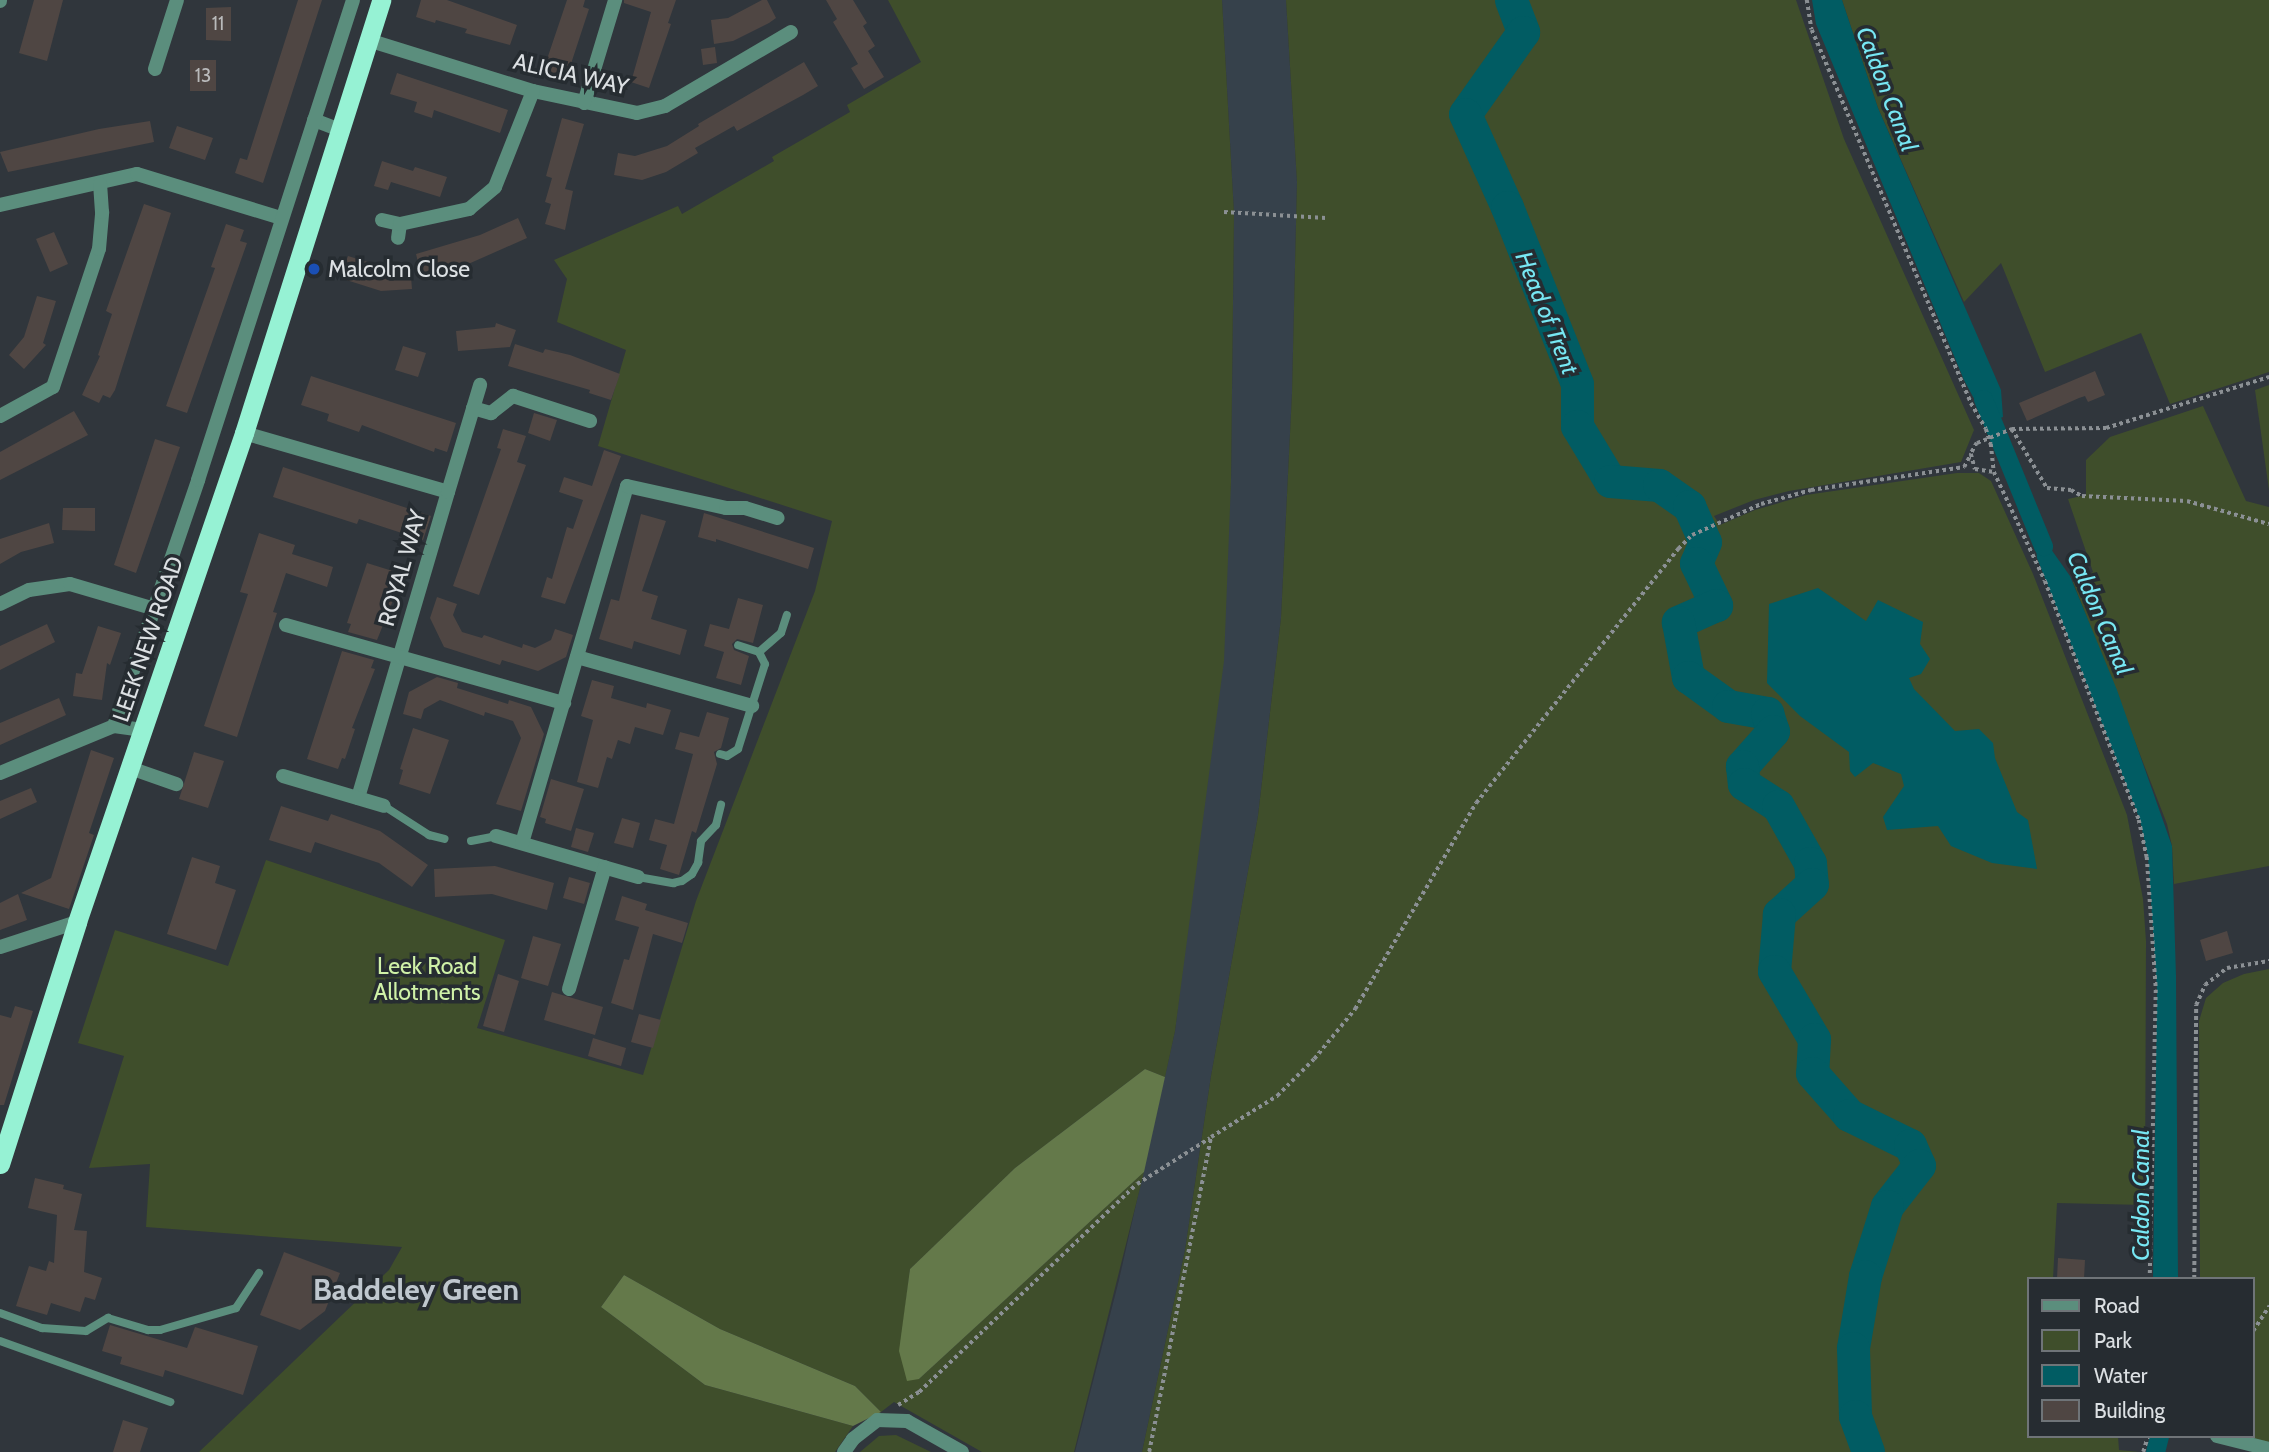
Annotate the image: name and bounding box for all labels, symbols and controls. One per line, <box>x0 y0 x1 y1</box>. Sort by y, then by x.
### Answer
house number: 11 <box>212 13 224 35</box>
water label: Caldon Canal <box>1850 23 1924 155</box>
street label: ALICIA WAY <box>511 47 631 101</box>
house number: 13 <box>195 65 211 87</box>
water label: Head of Trent <box>1509 247 1585 379</box>
place label: Malcolm Close <box>328 255 470 283</box>
marker: Malcolm Close <box>306 261 322 277</box>
street label: ROYAL WAY <box>372 506 432 630</box>
water label: Caldon Canal <box>2061 547 2139 679</box>
street label: LEEK NEW ROAD <box>107 553 189 725</box>
park label: Leek Road Allotments <box>374 952 480 1006</box>
water label: Caldon Canal <box>2127 1129 2155 1261</box>
district label: Baddeley Green <box>313 1272 519 1308</box>
legend <box>2028 1277 2255 1438</box>
text: Road <box>2094 1293 2140 1318</box>
text: Park <box>2094 1328 2132 1353</box>
text: Water <box>2094 1363 2147 1388</box>
text: Building <box>2094 1398 2165 1423</box>

